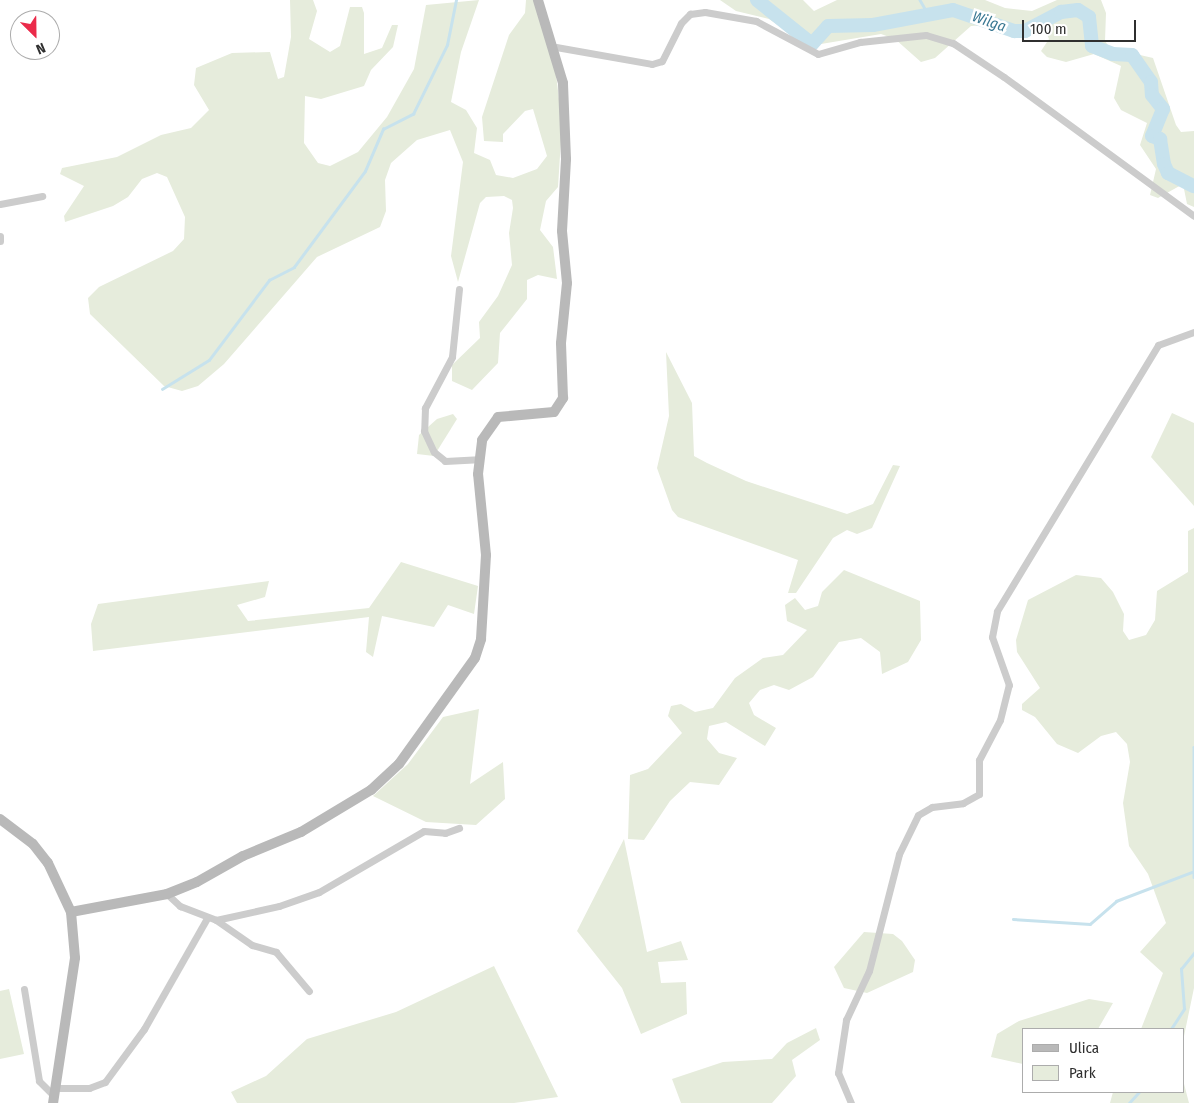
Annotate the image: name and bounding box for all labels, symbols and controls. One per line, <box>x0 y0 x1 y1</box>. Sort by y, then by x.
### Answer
water label: Wilga <box>970 8 1008 36</box>
north arrow <box>10 10 60 60</box>
scale bar <box>1024 10 1138 42</box>
text: 100 m <box>1030 20 1067 38</box>
text: N <box>33 39 48 58</box>
legend <box>1022 1028 1184 1093</box>
text: Ulica <box>1069 1039 1099 1057</box>
text: Park <box>1069 1064 1096 1082</box>

